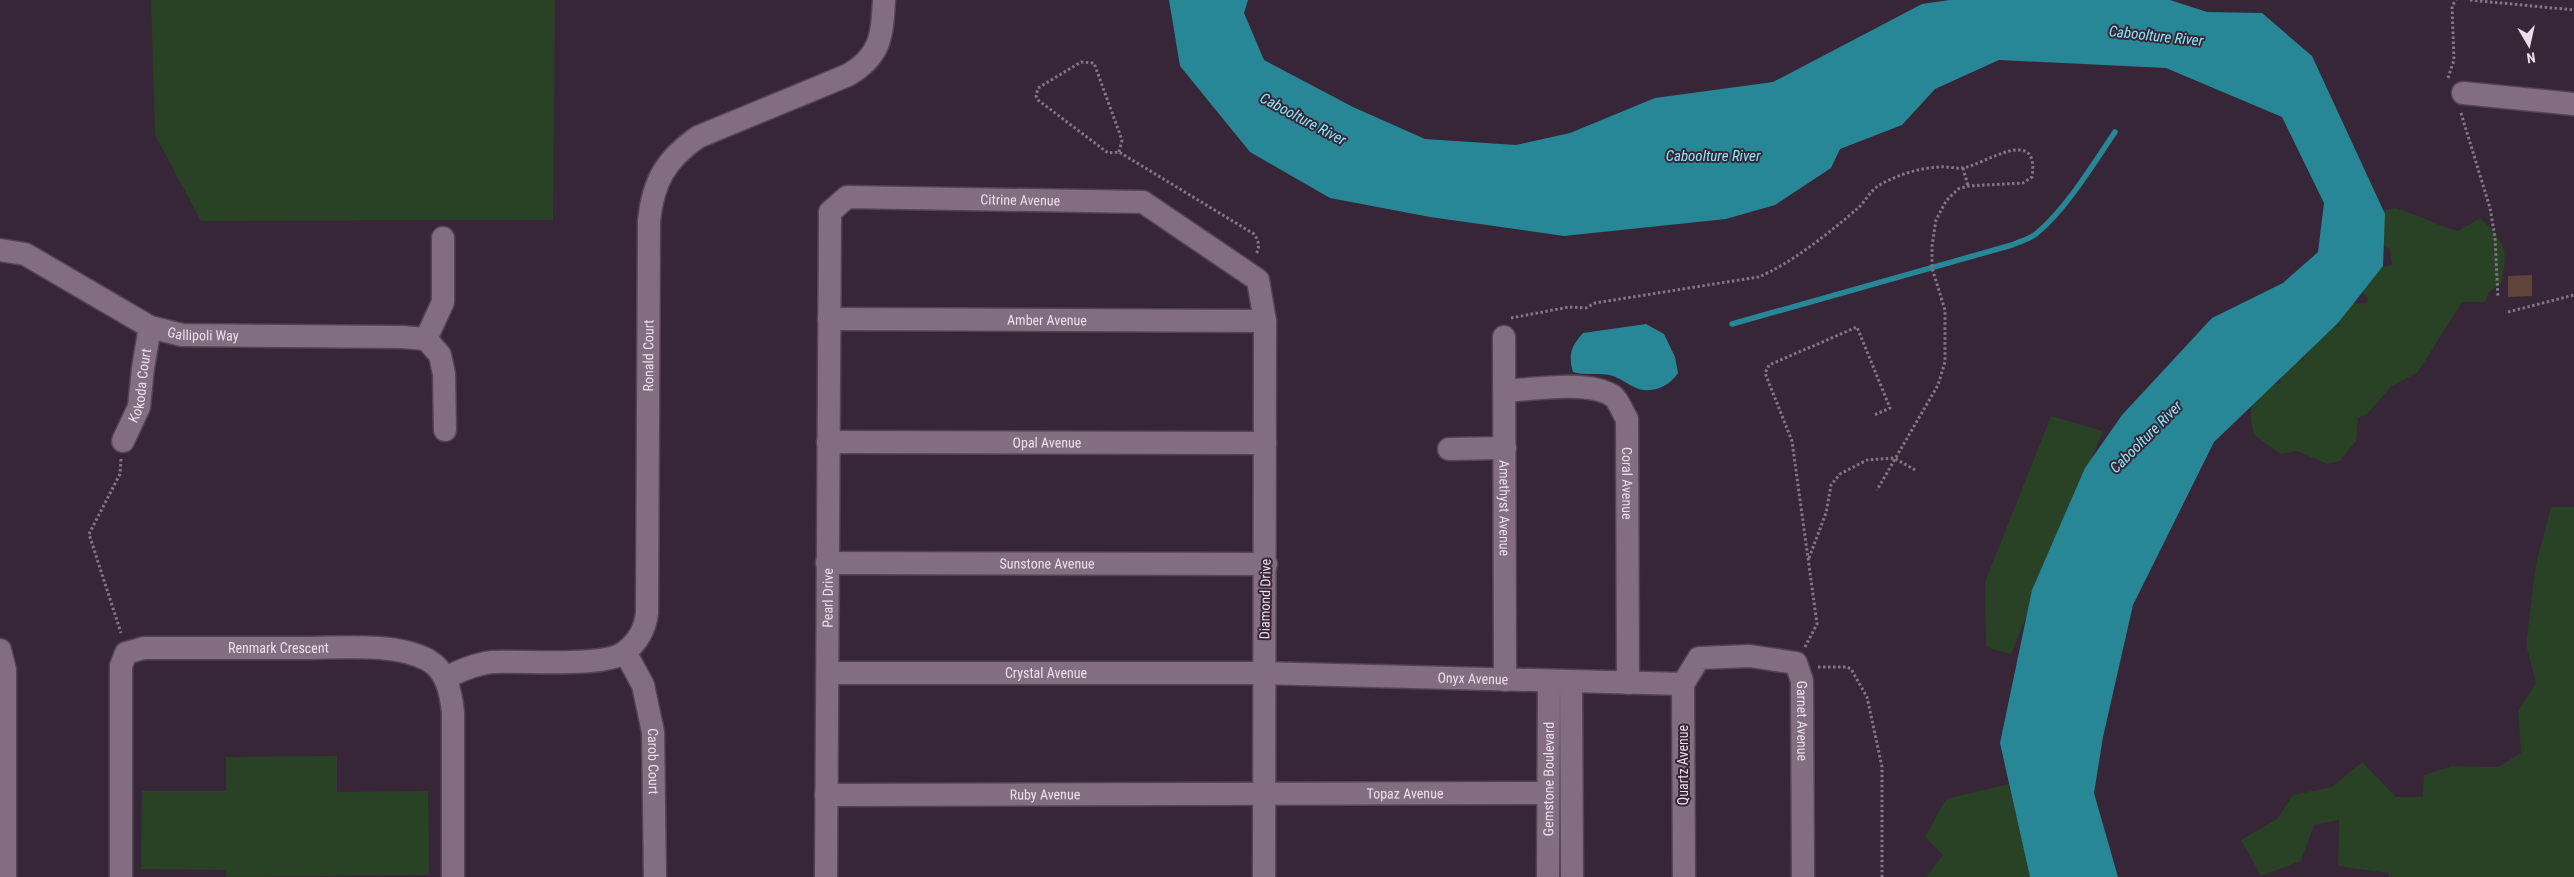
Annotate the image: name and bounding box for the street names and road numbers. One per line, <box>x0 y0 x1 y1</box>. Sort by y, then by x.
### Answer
street label: Citrine Avenue <box>980 191 1061 209</box>
street label: Amber Avenue <box>1007 312 1087 328</box>
street label: Ronald Court <box>640 319 656 391</box>
street label: Gallipoli Way <box>166 324 239 344</box>
street label: Kokoda Court <box>125 347 154 425</box>
street label: Opal Avenue <box>1013 434 1082 451</box>
street label: Coral Avenue <box>1619 447 1635 520</box>
street label: Amethyst Avenue <box>1496 460 1513 556</box>
street label: Sunstone Avenue <box>999 555 1095 572</box>
street label: Diamond Drive <box>1256 558 1274 639</box>
street label: Pearl Drive <box>819 568 836 628</box>
street label: Renmark Crescent <box>228 639 329 656</box>
street label: Crystal Avenue <box>1005 665 1088 681</box>
street label: Onyx Avenue <box>1437 670 1509 687</box>
street label: Garnet Avenue <box>1794 681 1810 762</box>
street label: Gemstone Boulevard <box>1540 722 1557 836</box>
street label: Quartz Avenue <box>1675 724 1691 805</box>
street label: Carob Court <box>645 728 662 795</box>
street label: Topaz Avenue <box>1366 785 1444 802</box>
street label: Ruby Avenue <box>1010 786 1081 802</box>

